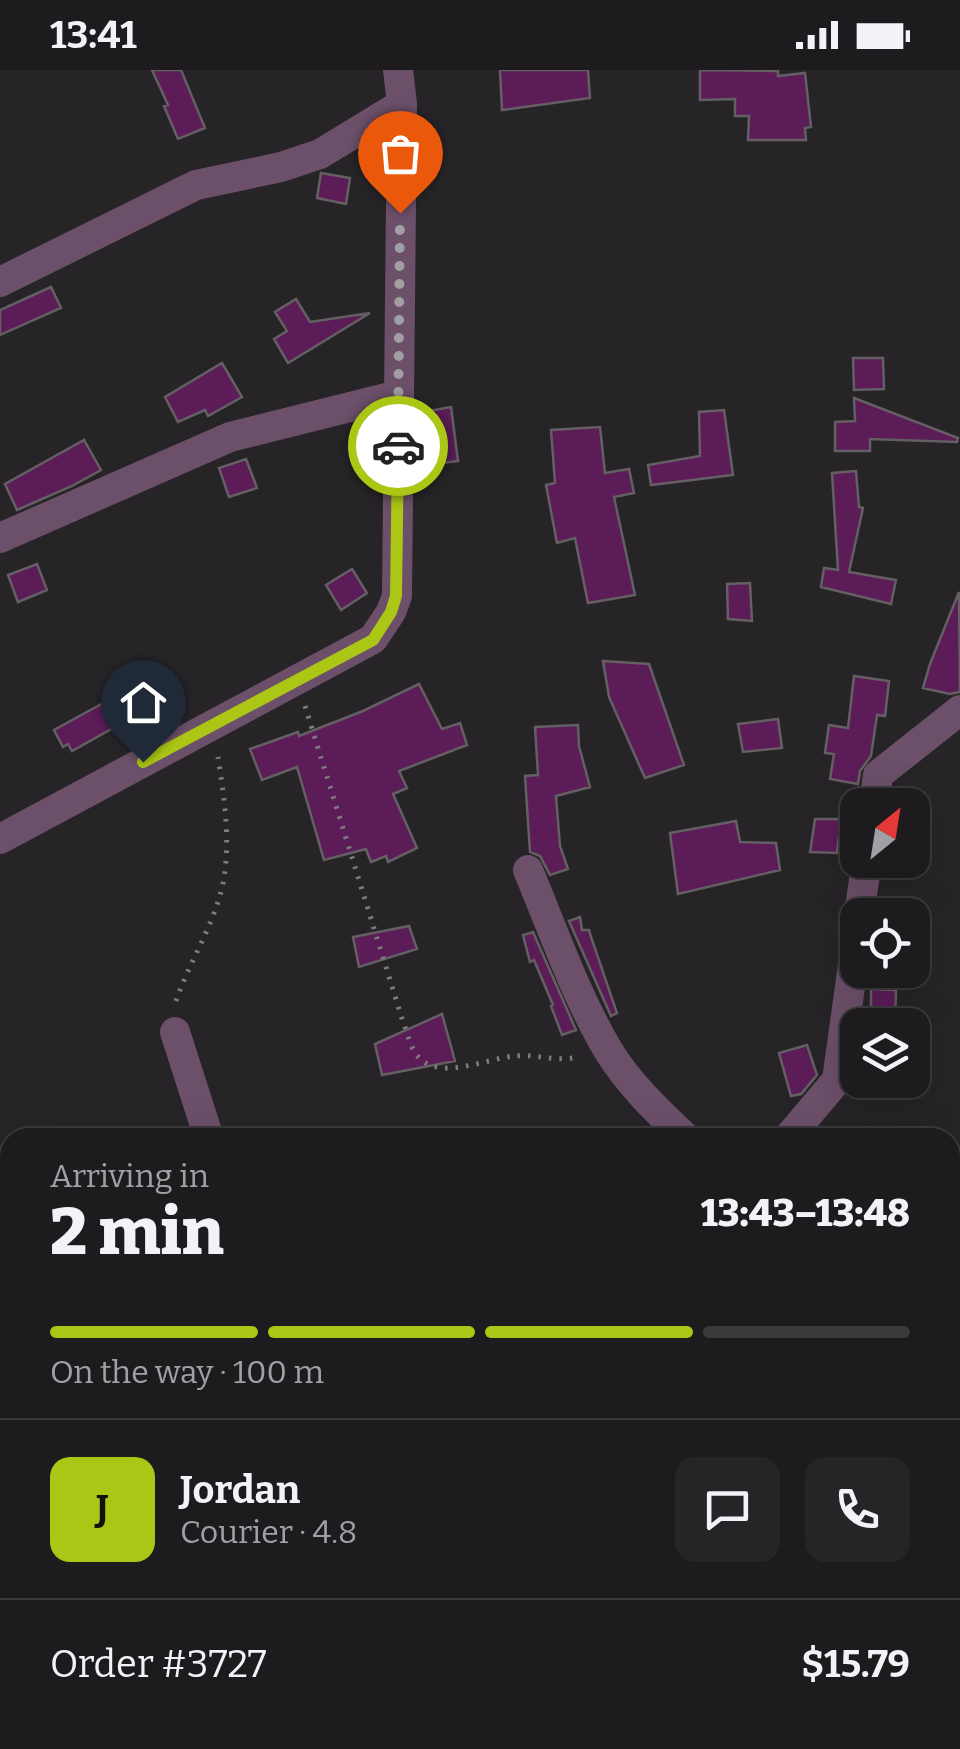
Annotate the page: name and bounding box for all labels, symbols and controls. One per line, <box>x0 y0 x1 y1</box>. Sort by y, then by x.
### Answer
text: 13:41 <box>50 12 137 58</box>
pin <box>358 111 443 214</box>
icon: bag <box>373 126 428 181</box>
courier <box>348 396 448 496</box>
icon: car <box>371 419 426 474</box>
pin <box>101 660 186 763</box>
icon: home <box>116 675 171 730</box>
north arrow <box>840 788 930 878</box>
map controls <box>840 788 930 1098</box>
button: locate <box>840 898 930 988</box>
button: layers <box>840 1008 930 1098</box>
text: Arriving in <box>50 1157 209 1195</box>
text: 13:43–13:48 <box>701 1190 910 1236</box>
text: 2 min <box>50 1193 224 1271</box>
text: On the way · 100 m <box>50 1353 324 1391</box>
button: chat <box>675 1457 780 1562</box>
button: phone <box>805 1457 910 1562</box>
text: Jordan <box>180 1467 300 1513</box>
text: J <box>96 1486 109 1532</box>
text: Courier · 4.8 <box>180 1513 357 1551</box>
text: Order #3727 <box>50 1641 267 1687</box>
text: $15.79 <box>801 1641 910 1687</box>

